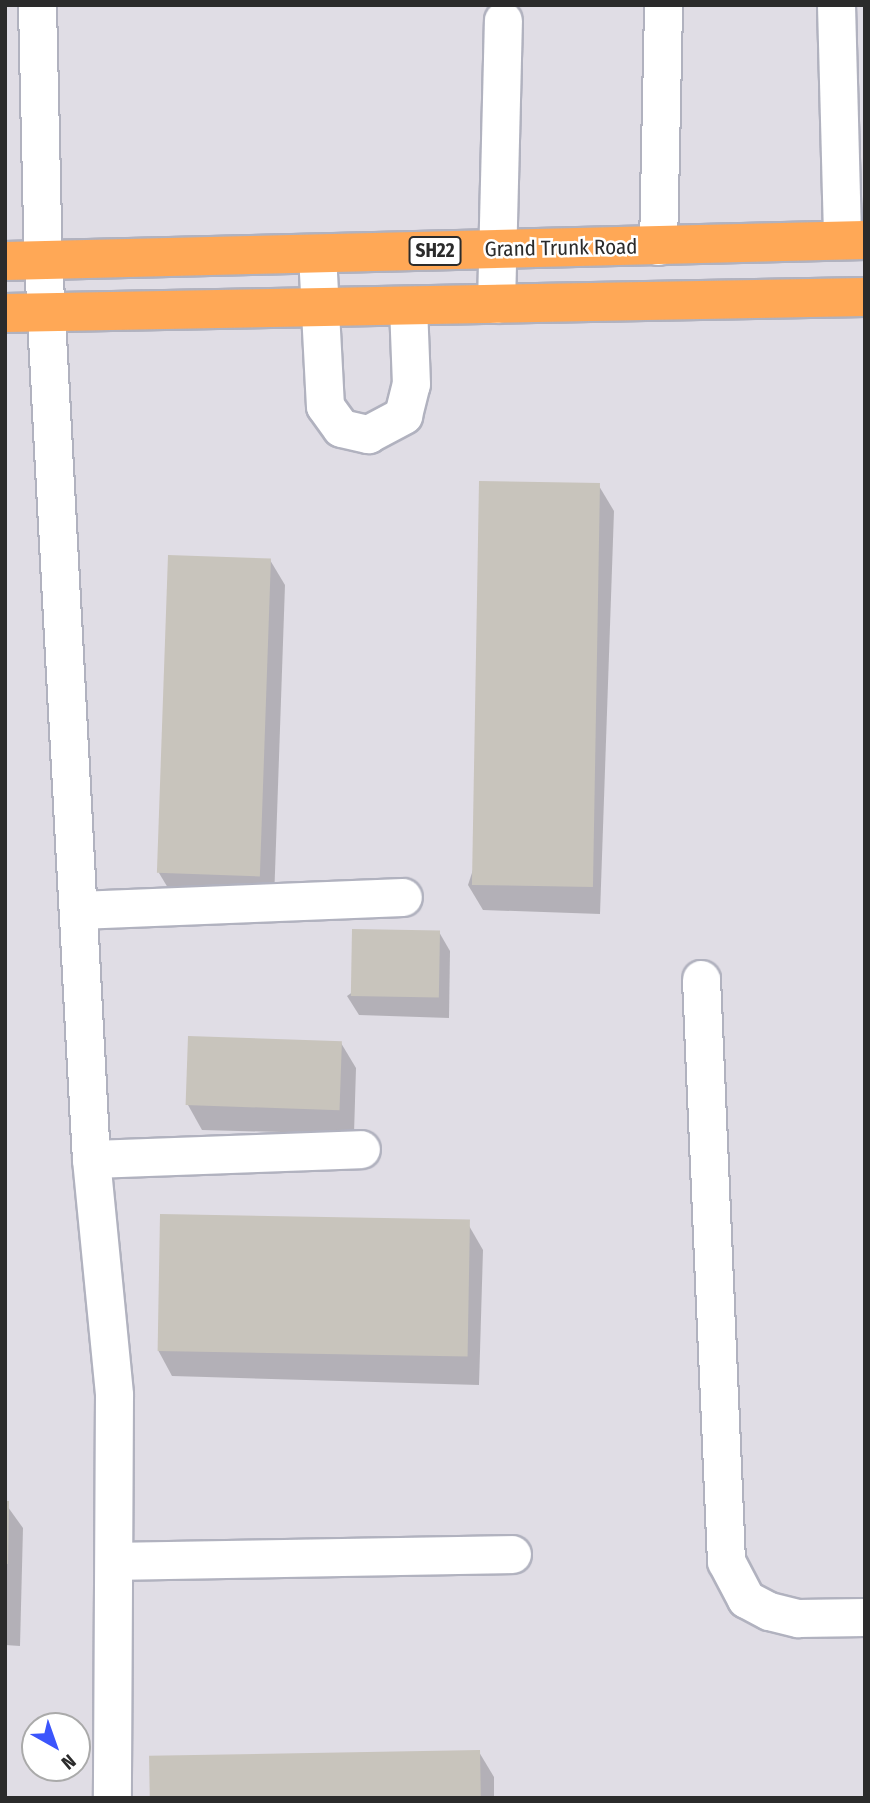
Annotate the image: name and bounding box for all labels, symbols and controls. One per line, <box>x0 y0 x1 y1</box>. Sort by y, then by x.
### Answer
street label: Grand Trunk Road <box>484 234 638 262</box>
road number: SH22 <box>407 235 463 266</box>
north arrow <box>21 1712 91 1782</box>
text: N <box>57 1749 80 1774</box>

